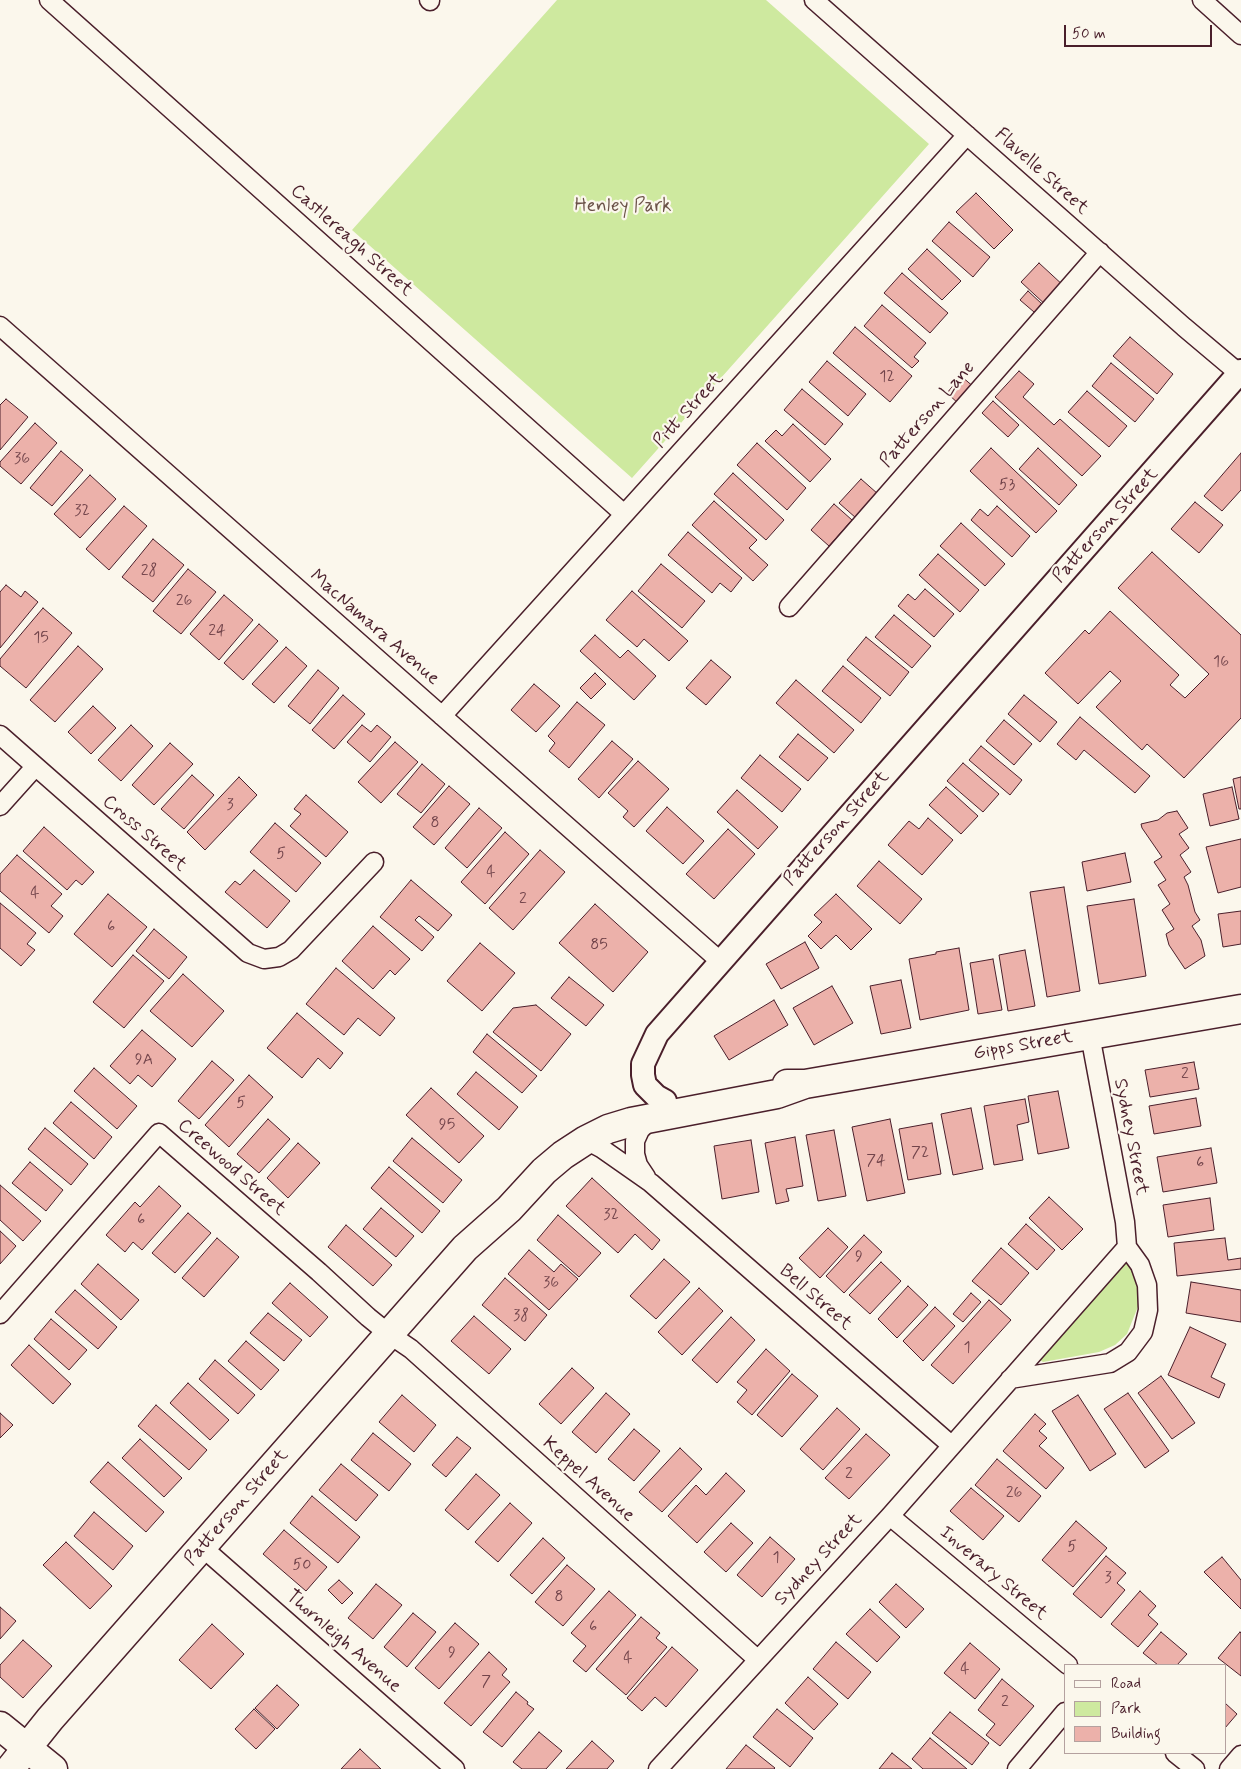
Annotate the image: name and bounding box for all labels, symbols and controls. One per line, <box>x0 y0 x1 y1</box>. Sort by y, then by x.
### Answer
scale bar <box>1066 15 1214 47</box>
text: 50 m <box>1072 24 1106 44</box>
street label: Flavelle Street <box>989 124 1093 220</box>
street label: Castlereagh Street <box>285 180 417 302</box>
park label: Henley Park <box>575 196 671 218</box>
street label: Patterson Lane <box>876 357 980 473</box>
street label: Pitt Street <box>649 368 729 454</box>
house number: 12 <box>879 368 895 388</box>
house number: 36 <box>14 450 30 470</box>
street label: Patterson Street <box>1048 464 1164 588</box>
house number: 53 <box>999 476 1015 496</box>
house number: 32 <box>74 502 90 522</box>
house number: 28 <box>141 562 157 582</box>
street label: MacNamara Avenue <box>304 565 444 691</box>
house number: 26 <box>176 592 192 612</box>
house number: 24 <box>208 622 226 642</box>
house number: 15 <box>33 629 49 649</box>
house number: 16 <box>1213 653 1229 673</box>
street label: Patterson Street <box>779 767 895 891</box>
street label: Cross Street <box>97 791 191 877</box>
house number: 3 <box>226 796 234 816</box>
house number: 8 <box>430 814 440 834</box>
house number: 5 <box>276 845 286 865</box>
house number: 4 <box>486 863 496 883</box>
house number: 4 <box>30 884 40 904</box>
house number: 2 <box>519 890 527 910</box>
house number: 6 <box>107 918 115 938</box>
house number: 85 <box>590 936 608 956</box>
street label: Gipps Street <box>972 1026 1074 1066</box>
house number: 9A <box>135 1051 153 1071</box>
house number: 2 <box>1181 1065 1189 1085</box>
street label: Sydney Street <box>1108 1077 1152 1197</box>
house number: 5 <box>236 1094 246 1114</box>
street label: Creewood Street <box>172 1115 290 1221</box>
house number: 95 <box>439 1116 455 1136</box>
house number: 72 <box>911 1144 929 1164</box>
house number: 74 <box>866 1152 886 1172</box>
house number: 6 <box>1196 1154 1204 1174</box>
house number: 32 <box>603 1206 619 1226</box>
house number: 6 <box>137 1211 145 1231</box>
house number: 9 <box>855 1248 863 1268</box>
street label: Bell Street <box>774 1260 856 1336</box>
house number: 36 <box>543 1274 559 1294</box>
house number: 38 <box>513 1307 529 1327</box>
house number: 1 <box>963 1339 971 1359</box>
street label: Keppel Avenue <box>537 1433 639 1527</box>
street label: Patterson Street <box>180 1445 294 1571</box>
house number: 2 <box>845 1465 853 1485</box>
house number: 26 <box>1006 1484 1022 1504</box>
street label: Sydney Street <box>770 1509 868 1611</box>
street label: Inverary Street <box>934 1522 1052 1626</box>
house number: 5 <box>1067 1538 1077 1558</box>
house number: 1 <box>772 1549 780 1569</box>
house number: 50 <box>293 1556 311 1576</box>
house number: 3 <box>1104 1569 1112 1589</box>
street label: Thornleigh Avenue <box>281 1586 405 1698</box>
house number: 8 <box>554 1588 564 1608</box>
house number: 6 <box>589 1618 597 1638</box>
house number: 9 <box>448 1644 456 1664</box>
house number: 4 <box>623 1649 633 1669</box>
house number: 4 <box>960 1660 970 1680</box>
legend <box>1064 1664 1226 1754</box>
house number: 7 <box>481 1673 491 1693</box>
text: Road <box>1111 1674 1141 1694</box>
house number: 2 <box>1001 1693 1009 1713</box>
text: Park <box>1111 1699 1141 1719</box>
text: Building <box>1111 1724 1161 1744</box>

